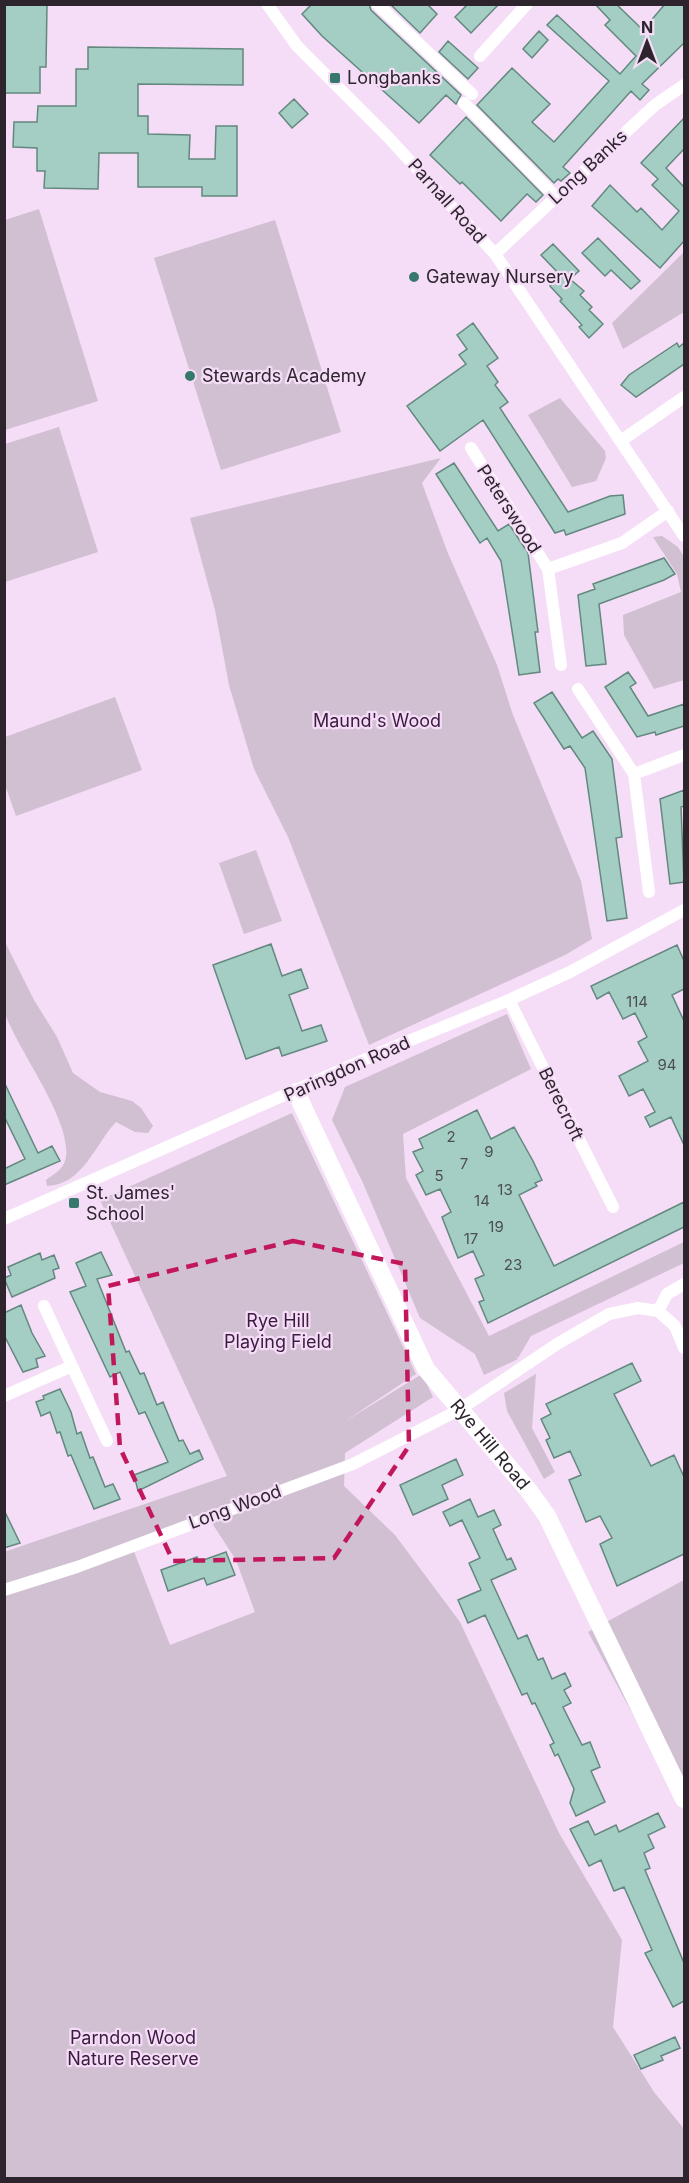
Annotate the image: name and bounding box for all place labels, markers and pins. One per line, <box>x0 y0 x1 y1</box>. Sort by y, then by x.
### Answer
place label: Longbanks <box>347 67 441 88</box>
marker: Longbanks <box>328 71 342 85</box>
place label: Gateway Nursery <box>426 266 573 287</box>
marker: Gateway Nursery <box>407 270 421 284</box>
place label: Stewards Academy <box>202 365 366 386</box>
marker: Stewards Academy <box>183 369 197 383</box>
place label: St. James' School <box>86 1182 175 1224</box>
marker: St. James' School <box>67 1196 81 1210</box>

